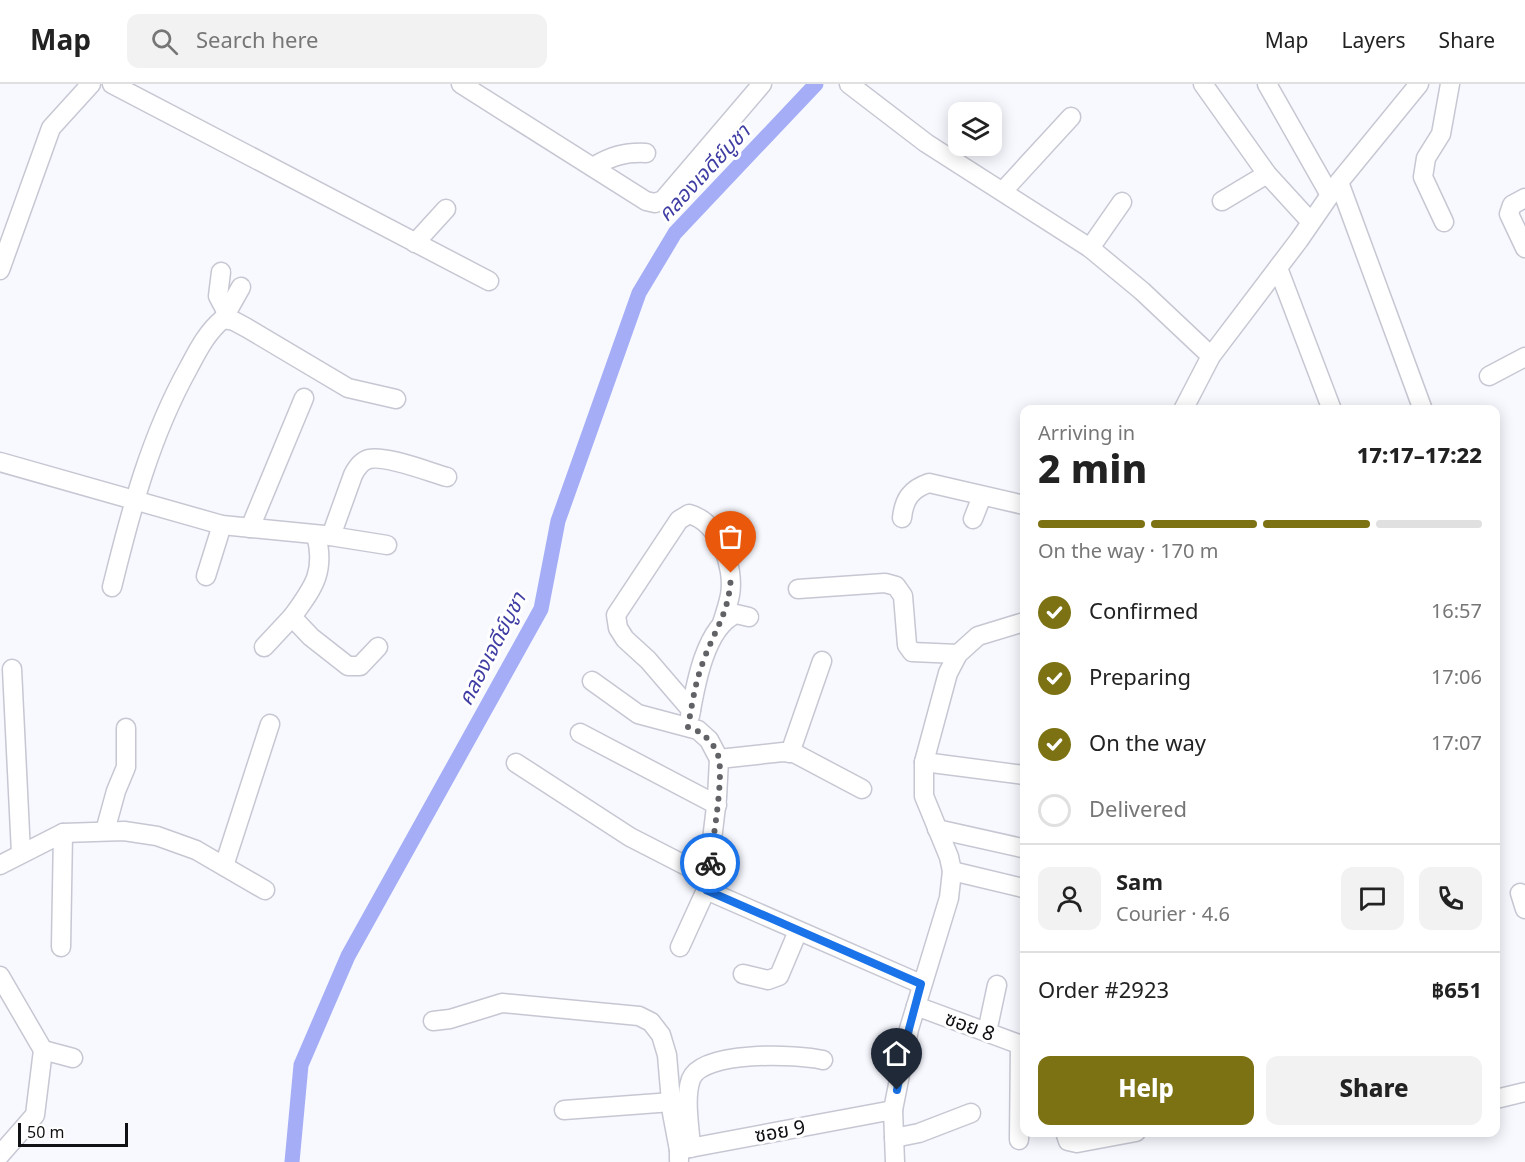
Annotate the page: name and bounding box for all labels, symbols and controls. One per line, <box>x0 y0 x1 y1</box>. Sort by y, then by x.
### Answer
search box <box>127 14 547 68</box>
text: Map <box>30 20 91 63</box>
icon: search <box>148 25 181 58</box>
text: Search here <box>196 25 318 58</box>
text: Map <box>1265 26 1309 57</box>
text: Layers <box>1342 26 1406 57</box>
text: Share <box>1439 26 1495 57</box>
map controls <box>948 102 1002 156</box>
button: layers <box>948 102 1002 156</box>
water label: คลองเจดีย์บูชา <box>651 117 759 229</box>
text: Arriving in <box>1038 419 1135 449</box>
text: 17:17–17:22 <box>1357 440 1482 473</box>
text: 2 min <box>1038 442 1147 501</box>
pin <box>705 511 756 573</box>
icon: bag <box>714 520 747 553</box>
text: On the way · 170 m <box>1038 537 1218 567</box>
water label: คลองเจดีย์บูชา <box>451 586 535 711</box>
icon: check <box>1038 596 1071 629</box>
text: Confirmed <box>1089 596 1199 629</box>
text: 16:57 <box>1431 597 1482 627</box>
icon: check <box>1038 662 1071 695</box>
text: Preparing <box>1089 662 1191 695</box>
text: 17:06 <box>1431 663 1482 693</box>
icon: check <box>1038 728 1071 761</box>
text: On the way <box>1089 728 1206 761</box>
text: 17:07 <box>1431 729 1482 759</box>
text: Delivered <box>1089 794 1187 827</box>
courier <box>680 833 740 893</box>
icon: bike <box>694 847 727 880</box>
button: person <box>1038 867 1101 930</box>
text: Sam <box>1116 867 1163 900</box>
button: chat <box>1341 867 1404 930</box>
button: phone <box>1419 867 1482 930</box>
text: Courier · 4.6 <box>1116 900 1230 930</box>
text: Order #2923 <box>1038 975 1169 1008</box>
text: ฿651 <box>1431 975 1482 1008</box>
street label: ซอย 8 <box>941 1004 999 1050</box>
pin <box>871 1028 922 1090</box>
icon: home <box>880 1037 913 1070</box>
button: Help <box>1038 1056 1254 1125</box>
button: Share <box>1266 1056 1482 1125</box>
street label: ซอย 9 <box>752 1113 808 1151</box>
scale bar <box>18 1120 128 1148</box>
text: 50 m <box>27 1121 64 1145</box>

